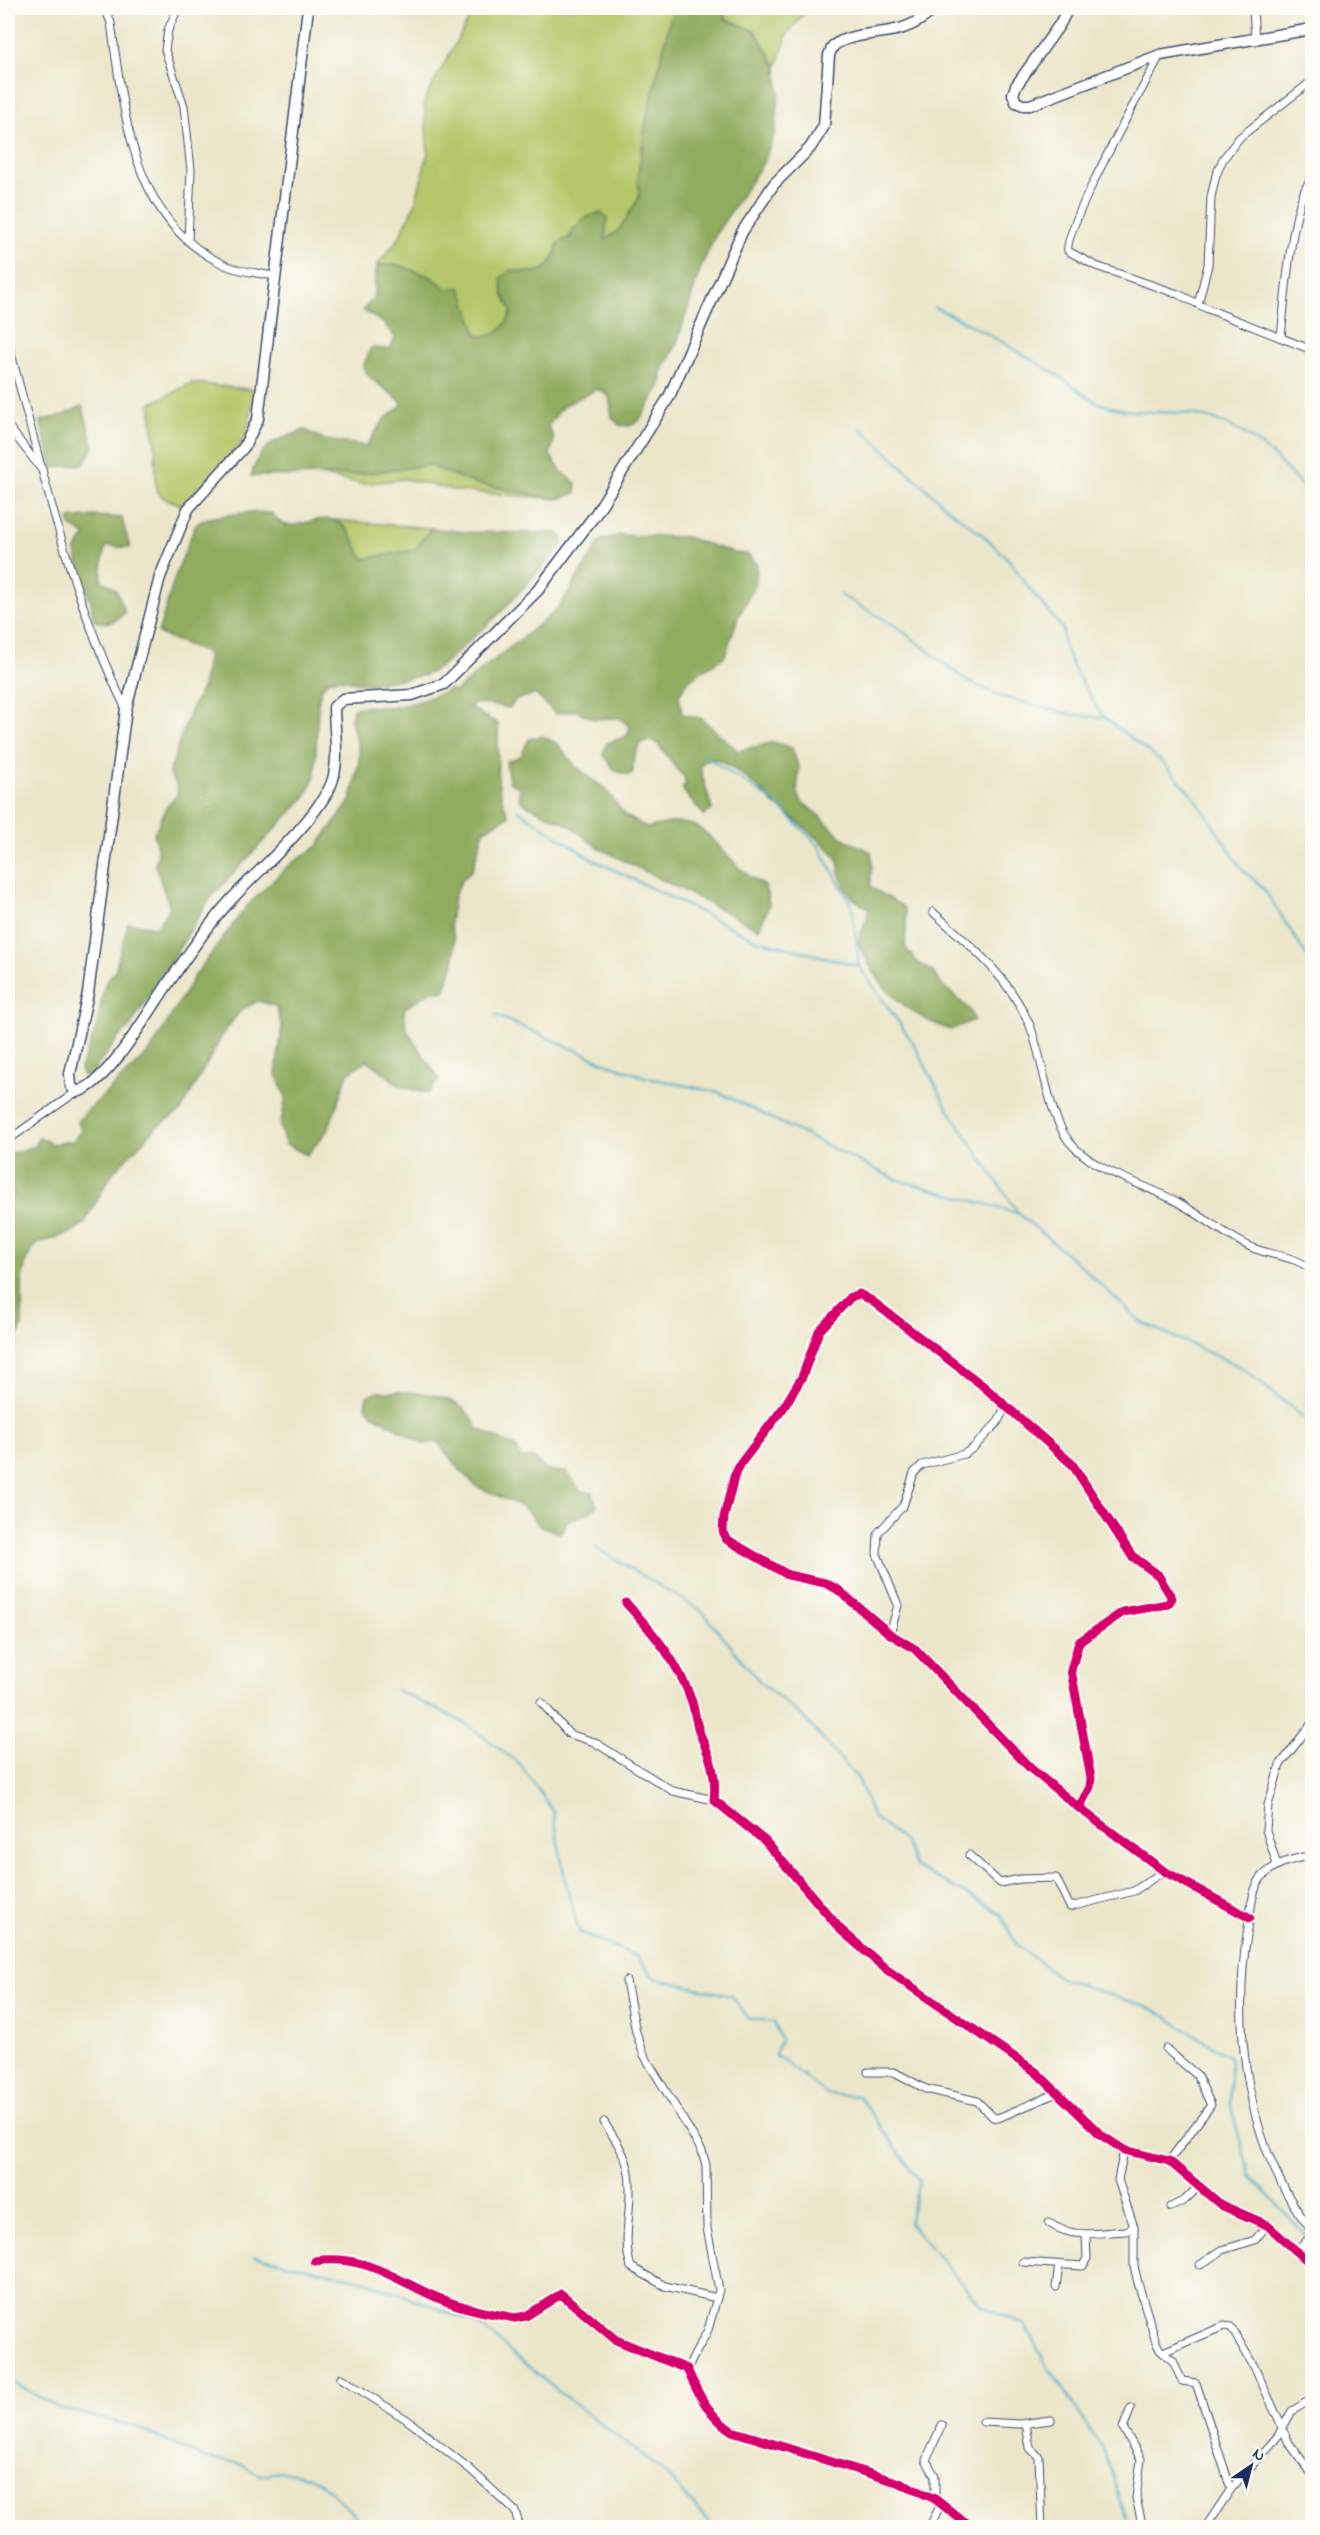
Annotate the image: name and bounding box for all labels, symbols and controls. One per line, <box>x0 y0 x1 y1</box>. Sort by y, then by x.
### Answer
north arrow <box>1221 2436 1281 2496</box>
text: N <box>1247 2442 1270 2468</box>

